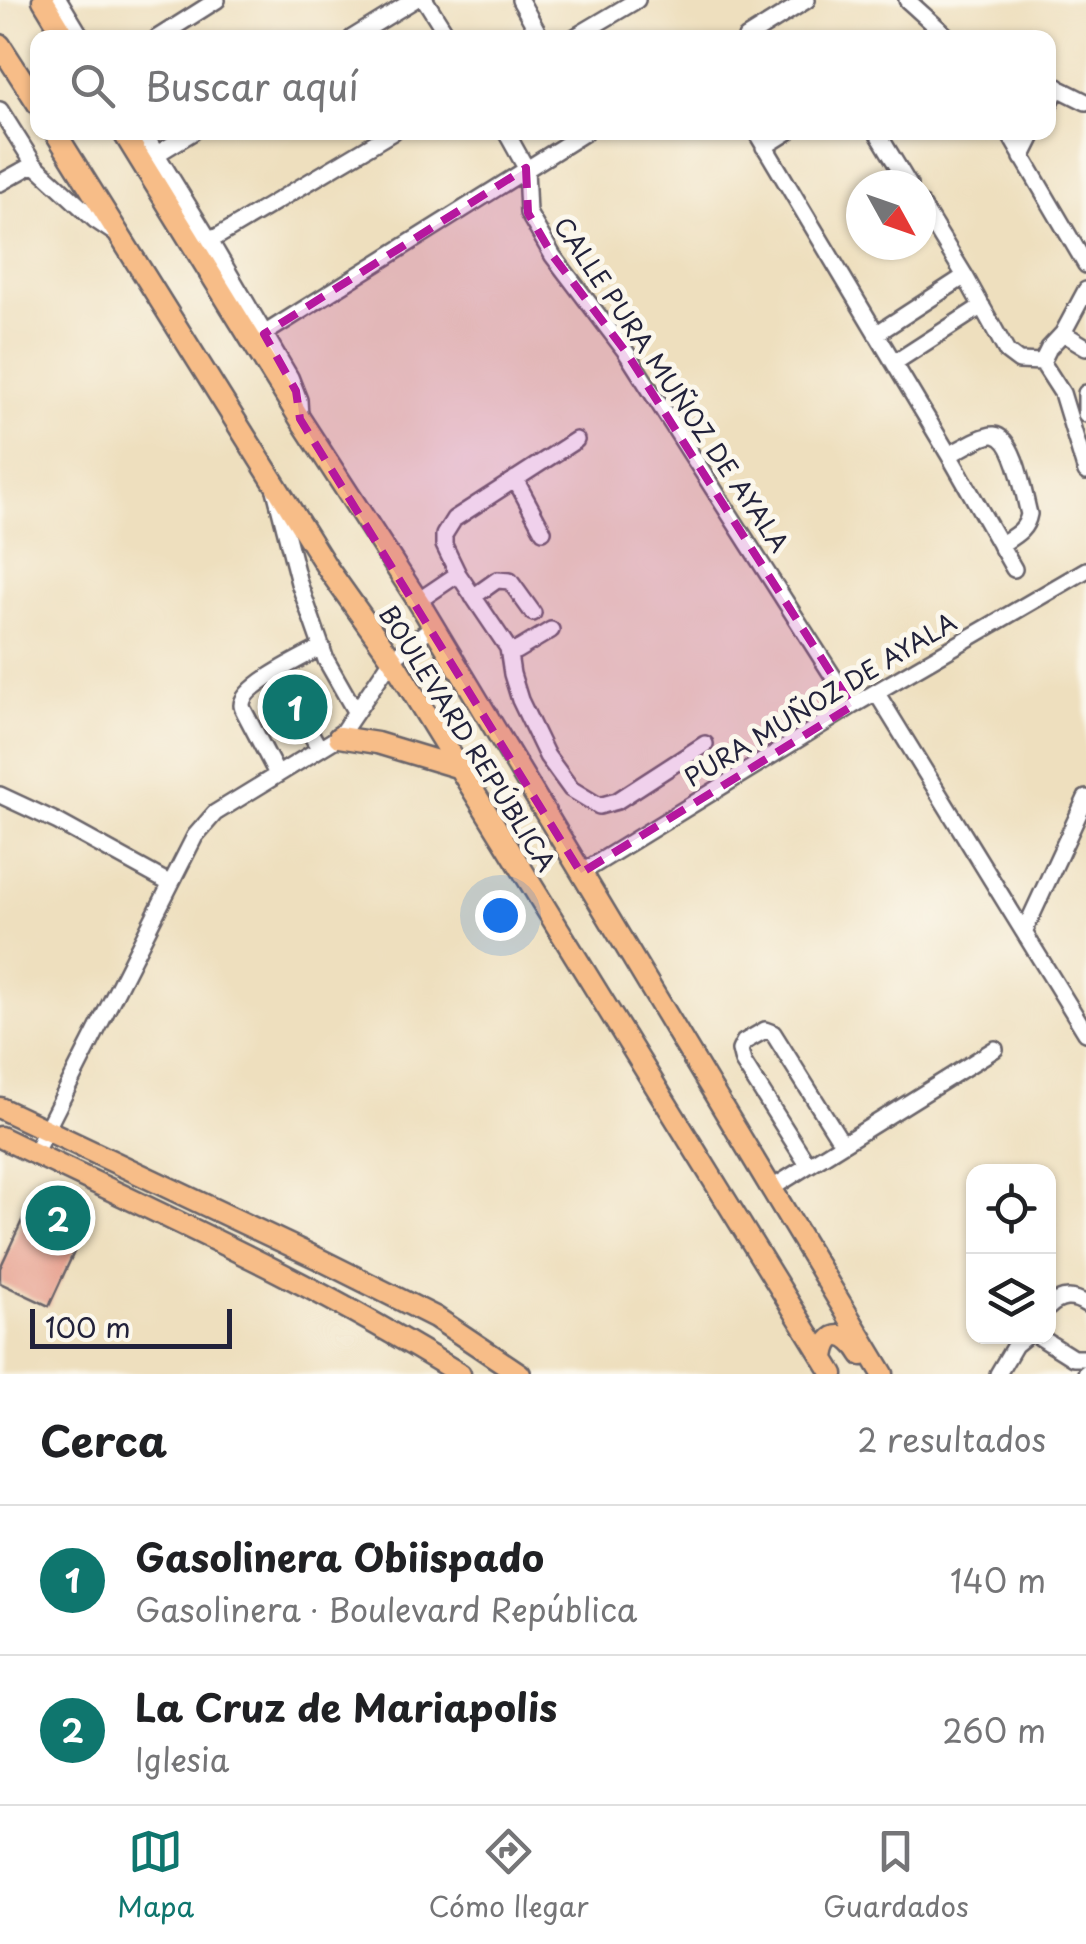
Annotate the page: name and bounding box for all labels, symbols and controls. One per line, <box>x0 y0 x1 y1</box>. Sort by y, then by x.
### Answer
search box <box>30 30 1056 140</box>
text: Buscar aquí <box>145 57 359 114</box>
icon: search <box>65 58 120 113</box>
north arrow <box>846 170 936 260</box>
street label: CALLE PURA MUÑOZ DE AYALA <box>545 209 799 559</box>
street label: BOULEVARD REPÚBLICA <box>370 597 566 879</box>
street label: PURA MUÑOZ DE AYALA <box>677 602 963 796</box>
pin: 1 <box>262 670 328 744</box>
your location <box>475 890 526 941</box>
map controls <box>966 1164 1056 1344</box>
button: locate <box>966 1164 1056 1254</box>
pin: 2 <box>26 1180 90 1256</box>
button: layers <box>966 1254 1056 1344</box>
scale bar <box>30 1304 232 1348</box>
text: 100 m <box>45 1305 131 1348</box>
text: Cerca <box>40 1408 167 1471</box>
text: 2 resultados <box>857 1415 1046 1463</box>
text: Gasolinera Obiispado <box>135 1528 544 1585</box>
text: 1 <box>65 1556 80 1604</box>
text: 140 m <box>950 1556 1046 1604</box>
text: Gasolinera · Boulevard República <box>135 1585 637 1633</box>
text: La Cruz de Mariapolis <box>135 1678 558 1735</box>
text: 2 <box>61 1706 84 1754</box>
text: 260 m <box>942 1706 1046 1754</box>
text: Iglesia <box>135 1735 229 1783</box>
tab: Mapa <box>117 1824 194 1927</box>
tab: Cómo llegar <box>429 1824 589 1927</box>
tab: Guardados <box>823 1824 969 1927</box>

